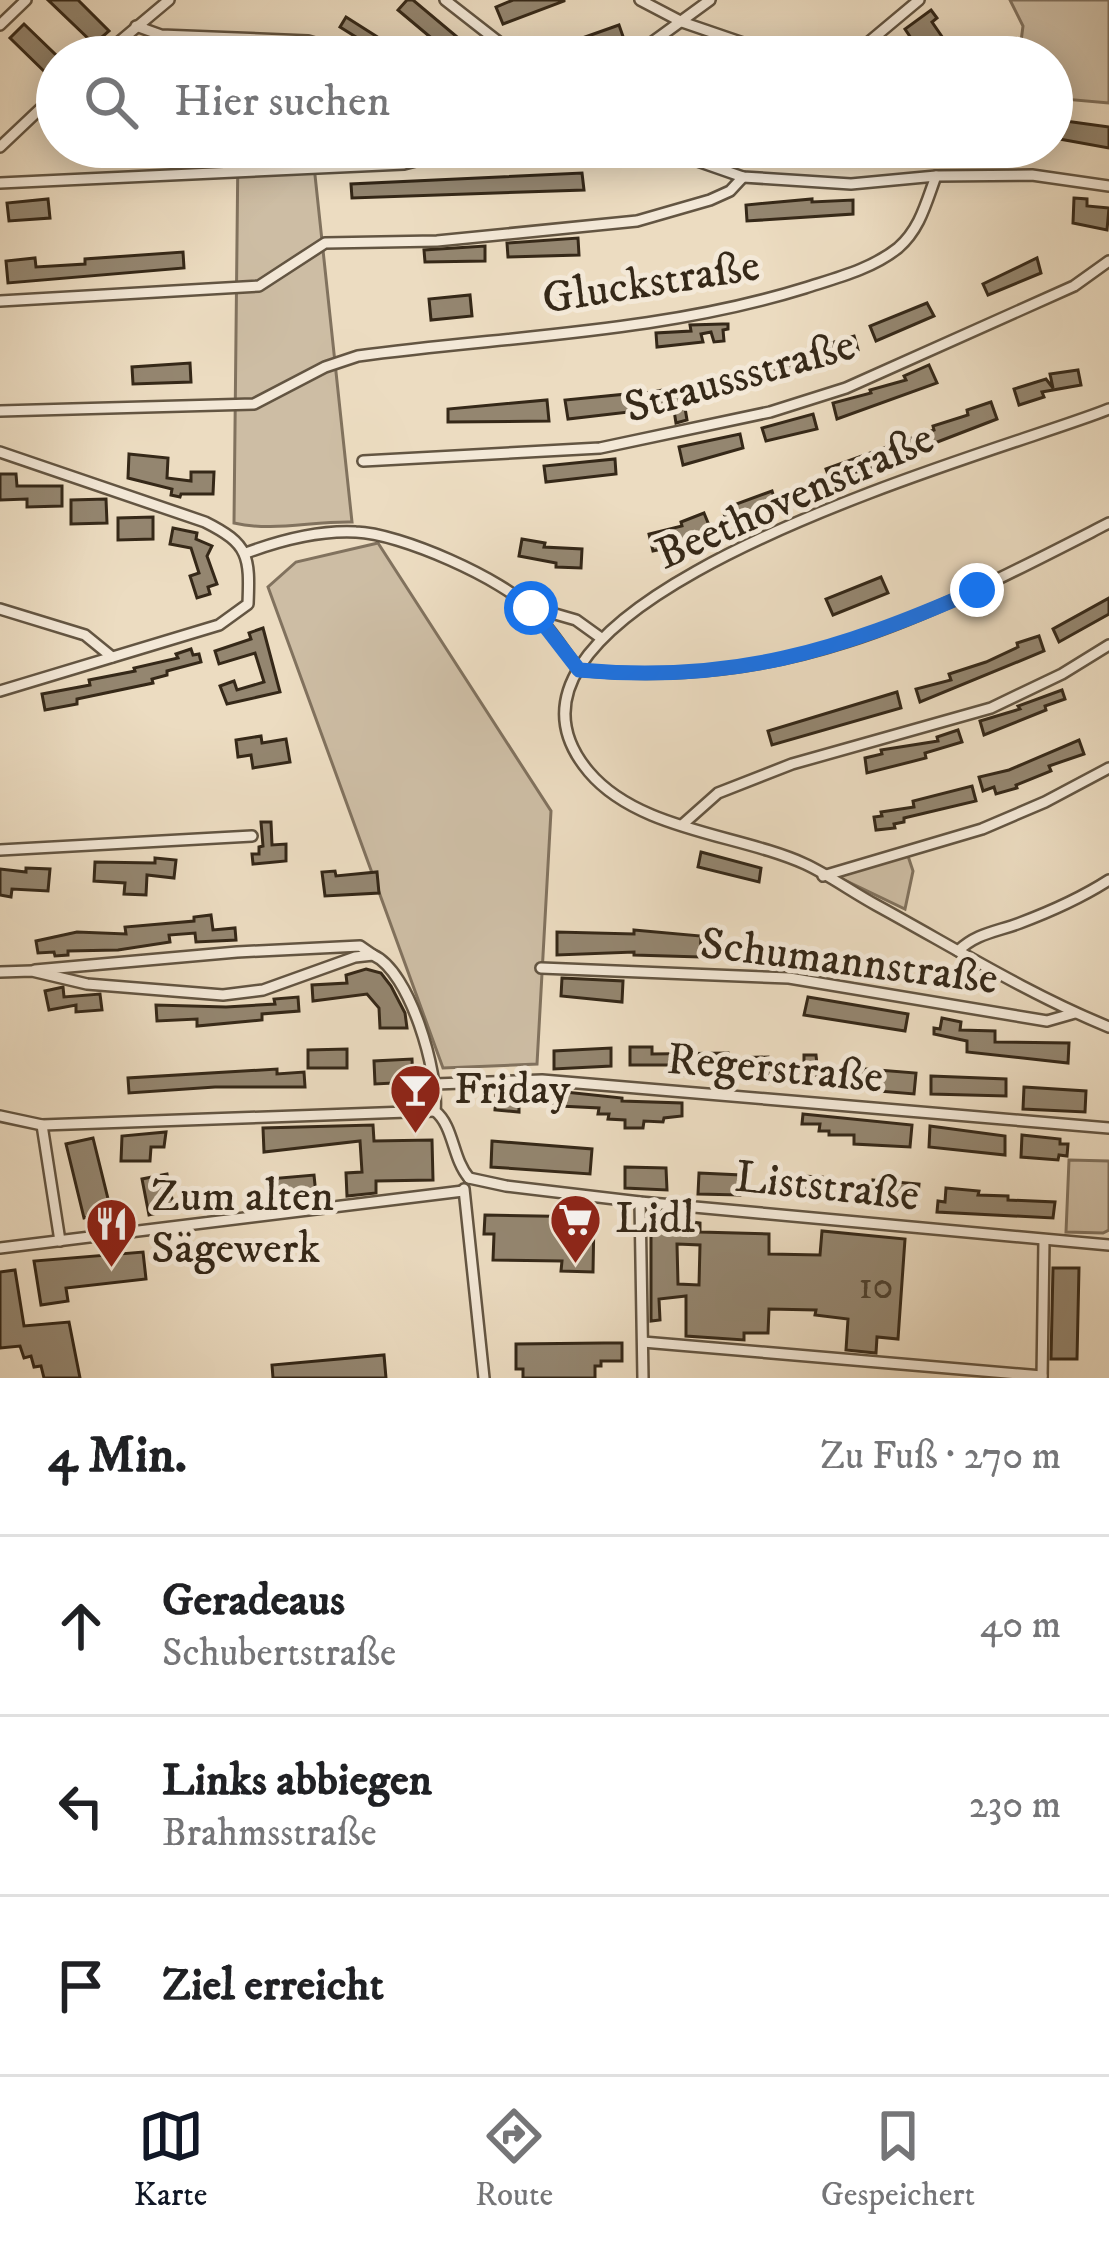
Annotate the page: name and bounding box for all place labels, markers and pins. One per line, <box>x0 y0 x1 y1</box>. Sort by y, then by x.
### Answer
bar icon: Friday <box>387 1062 443 1136</box>
place label: Friday <box>454 1062 571 1118</box>
place label: Zum alten Sägewerk <box>151 1169 334 1277</box>
supermarket icon: Lidl <box>548 1191 604 1265</box>
place label: Lidl <box>615 1191 695 1247</box>
restaurant icon: Zum alten Sägewerk <box>84 1195 140 1269</box>

